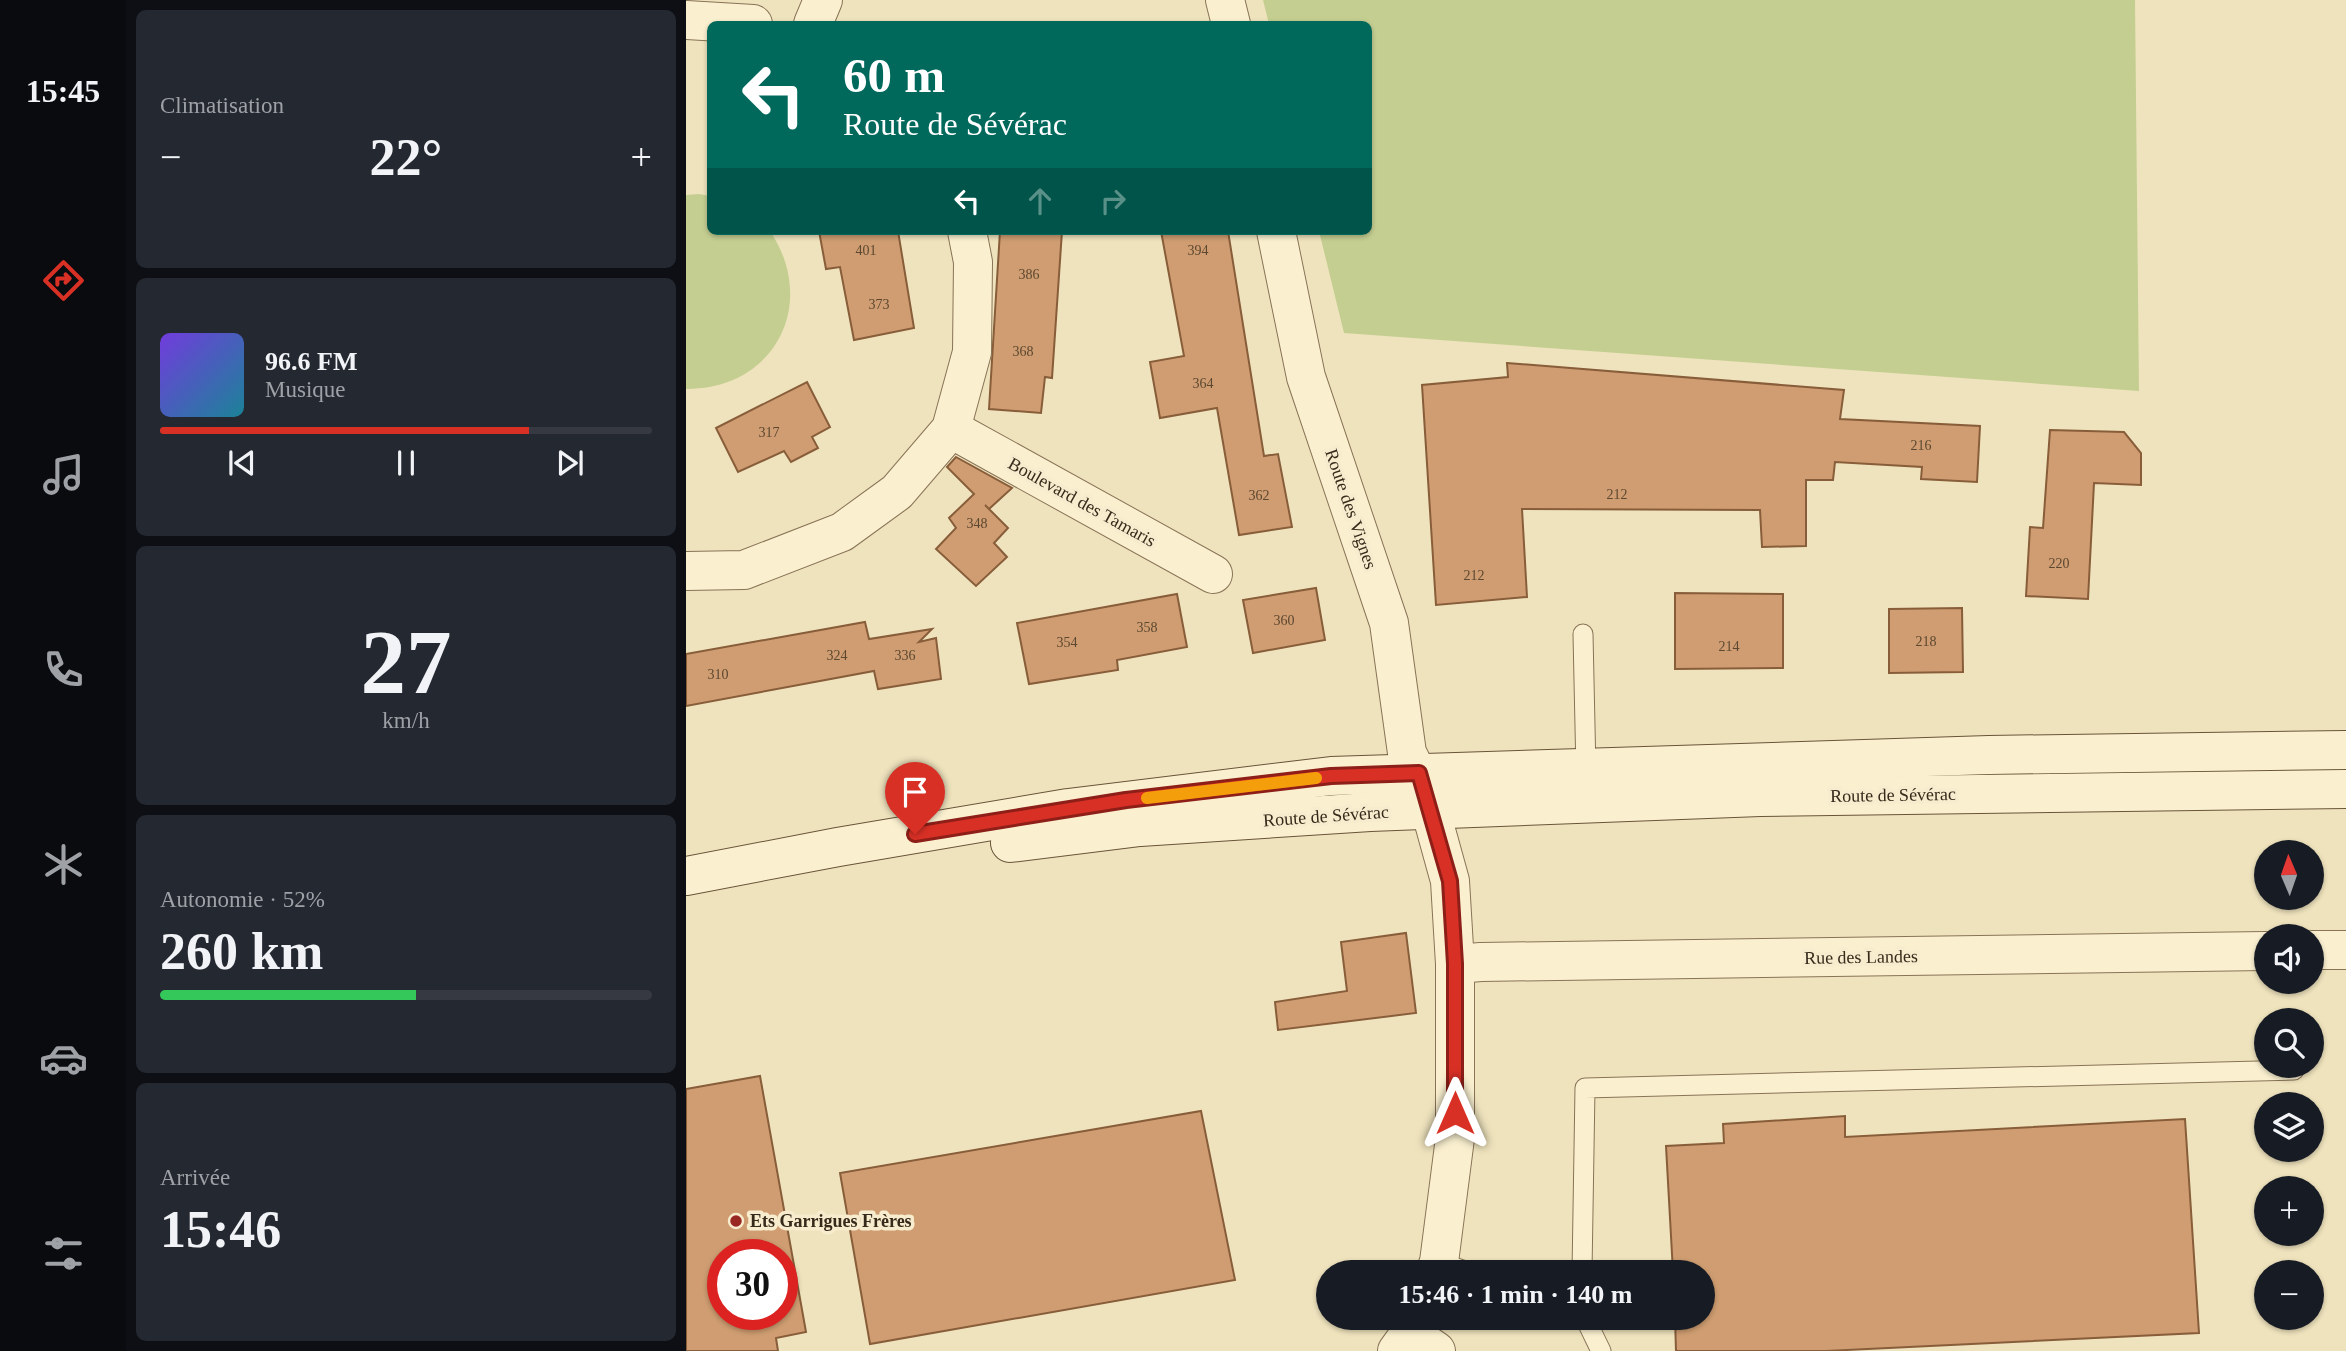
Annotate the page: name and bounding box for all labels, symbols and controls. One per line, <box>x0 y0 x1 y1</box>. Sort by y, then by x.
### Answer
text: 60 m <box>843 48 945 103</box>
icon: left <box>728 49 819 140</box>
text: 15:45 <box>26 73 100 109</box>
text: Climatisation <box>160 93 284 118</box>
text: Route de Sévérac <box>843 106 1067 142</box>
text: 22° <box>370 129 442 186</box>
text: − <box>160 136 181 178</box>
text: + <box>631 136 652 178</box>
icon: left <box>948 182 986 220</box>
icon: ahead <box>1021 182 1059 220</box>
icon: right <box>1094 182 1132 220</box>
house number: 401 <box>856 243 877 258</box>
house number: 394 <box>1188 243 1209 258</box>
icon: directions <box>39 256 88 305</box>
house number: 386 <box>1019 267 1040 282</box>
house number: 373 <box>869 297 890 312</box>
house number: 368 <box>1013 344 1034 359</box>
text: 96.6 FM <box>265 347 357 376</box>
house number: 364 <box>1193 376 1214 391</box>
text: Musique <box>265 377 346 402</box>
house number: 317 <box>759 425 780 440</box>
house number: 216 <box>1911 438 1932 453</box>
icon: previous <box>223 444 261 482</box>
icon: pause <box>387 444 425 482</box>
icon: next <box>551 444 589 482</box>
street label: Route des Vignes <box>1321 446 1381 572</box>
icon: music <box>39 450 88 499</box>
street label: Boulevard des Tamaris <box>1005 453 1159 551</box>
house number: 212 <box>1607 487 1628 502</box>
house number: 362 <box>1249 488 1270 503</box>
house number: 348 <box>967 516 988 531</box>
house number: 220 <box>2049 556 2070 571</box>
house number: 212 <box>1464 568 1485 583</box>
text: 27 <box>361 612 452 713</box>
house number: 360 <box>1274 613 1295 628</box>
house number: 358 <box>1137 620 1158 635</box>
house number: 218 <box>1916 634 1937 649</box>
house number: 354 <box>1057 635 1078 650</box>
house number: 214 <box>1719 639 1740 654</box>
icon: phone <box>39 645 88 694</box>
house number: 324 <box>827 648 848 663</box>
house number: 336 <box>895 648 916 663</box>
house number: 310 <box>708 667 729 682</box>
text: km/h <box>382 708 430 733</box>
pin <box>885 762 945 834</box>
icon: arrive <box>896 773 934 811</box>
street label: Route de Sévérac <box>1830 784 1956 806</box>
street label: Route de Sévérac <box>1262 802 1390 830</box>
icon: climate <box>39 840 88 889</box>
north arrow <box>2254 840 2324 910</box>
map controls <box>2254 840 2324 1330</box>
text: Autonomie · 52% <box>160 887 325 912</box>
text: 260 km <box>160 923 323 980</box>
button: sound <box>2254 924 2324 994</box>
street label: Rue des Landes <box>1804 946 1918 968</box>
button: search <box>2254 1008 2324 1078</box>
icon: car <box>39 1034 88 1083</box>
position arrow <box>1418 1076 1492 1150</box>
button: layers <box>2254 1092 2324 1162</box>
text: Arrivée <box>160 1165 230 1190</box>
button: + <box>2254 1176 2324 1246</box>
text: 15:46 <box>160 1201 281 1258</box>
place label: Ets Garrigues Frères <box>750 1211 912 1231</box>
marker: Ets Garrigues Frères <box>728 1213 744 1229</box>
icon: filters <box>39 1229 88 1278</box>
speed limit sign: 30 <box>707 1239 798 1330</box>
button: − <box>2254 1260 2324 1330</box>
text: 15:46 · 1 min · 140 m <box>1399 1280 1633 1309</box>

